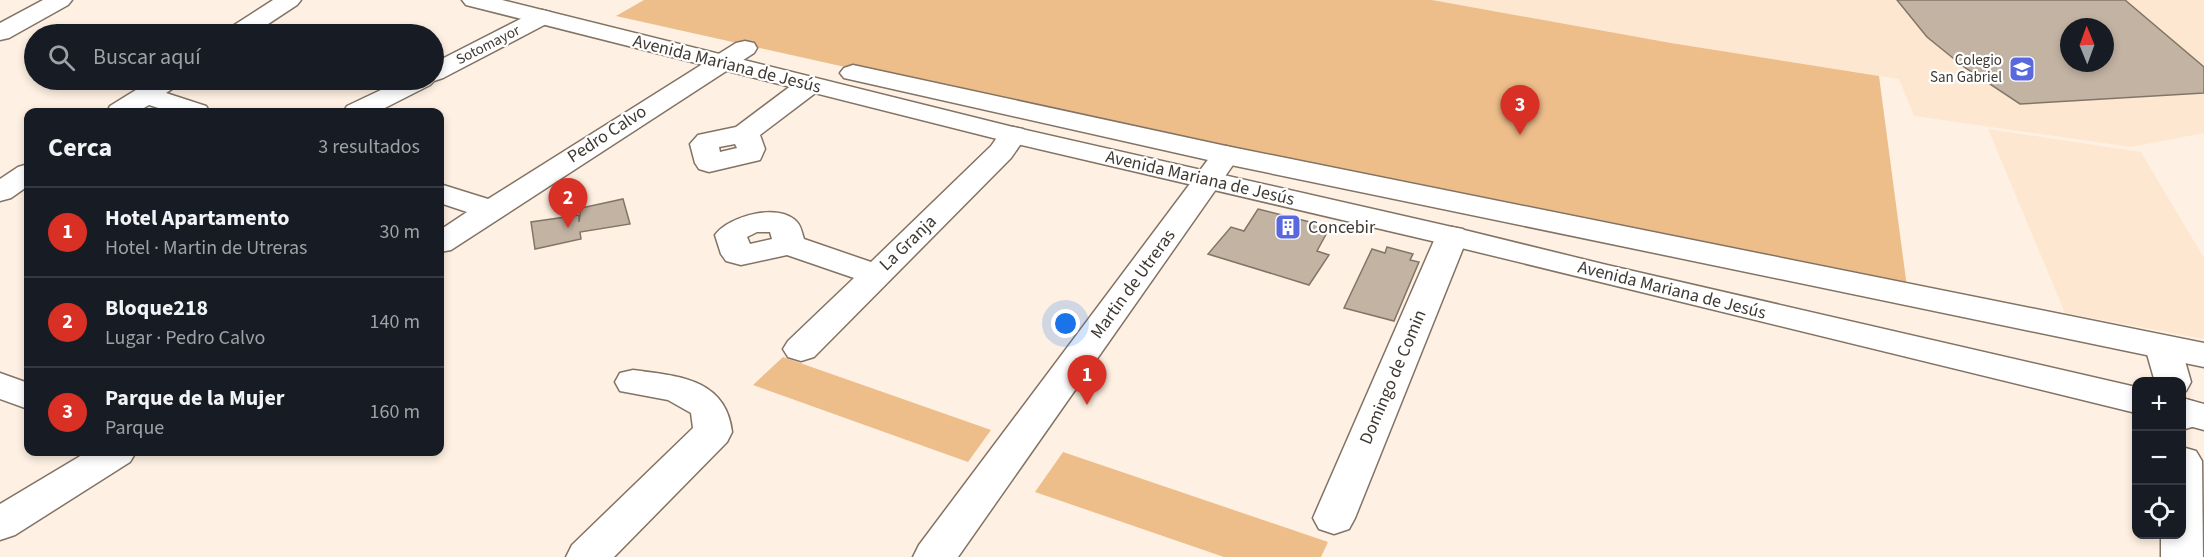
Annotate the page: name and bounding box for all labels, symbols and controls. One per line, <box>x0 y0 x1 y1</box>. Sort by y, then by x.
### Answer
north arrow <box>2060 18 2114 72</box>
street label: Sotomayor <box>452 20 524 70</box>
search box <box>24 24 444 90</box>
street label: Avenida Mariana de Jesús <box>630 28 824 100</box>
icon: search <box>45 41 78 74</box>
text: Buscar aquí <box>93 41 201 73</box>
place label: Colegio San Gabriel <box>1930 50 2002 88</box>
school or university icon: Colegio San Gabriel <box>2007 54 2037 84</box>
pin: 3 <box>1500 86 1540 135</box>
street label: Pedro Calvo <box>562 99 652 169</box>
text: Cerca <box>48 129 112 166</box>
text: 3 resultados <box>318 133 420 161</box>
street label: Avenida Mariana de Jesús <box>1103 144 1297 212</box>
pin: 2 <box>548 178 588 228</box>
text: Hotel Apartamento <box>105 202 290 234</box>
street label: La Granja <box>874 209 942 277</box>
building icon: Concebir <box>1273 212 1303 242</box>
place label: Concebir <box>1308 215 1376 240</box>
text: 1 <box>62 218 73 246</box>
text: 30 m <box>380 218 420 246</box>
street label: Martin de Utreras <box>1085 224 1181 344</box>
text: Hotel · Martin de Utreras <box>105 234 307 262</box>
street label: Avenida Mariana de Jesús <box>1575 254 1769 326</box>
text: Bloque218 <box>105 292 208 324</box>
street label: Domingo de Comin <box>1353 306 1433 448</box>
text: 2 <box>62 308 73 336</box>
text: 140 m <box>370 308 420 336</box>
your location <box>1051 309 1080 338</box>
text: Lugar · Pedro Calvo <box>105 324 265 352</box>
pin: 1 <box>1068 356 1106 405</box>
map controls <box>2132 377 2186 539</box>
button: + <box>2132 377 2186 431</box>
text: Parque de la Mujer <box>105 382 285 414</box>
text: 3 <box>62 398 73 426</box>
text: 160 m <box>370 398 420 426</box>
text: Parque <box>105 414 164 442</box>
button: − <box>2132 431 2186 485</box>
button: locate <box>2132 485 2186 539</box>

